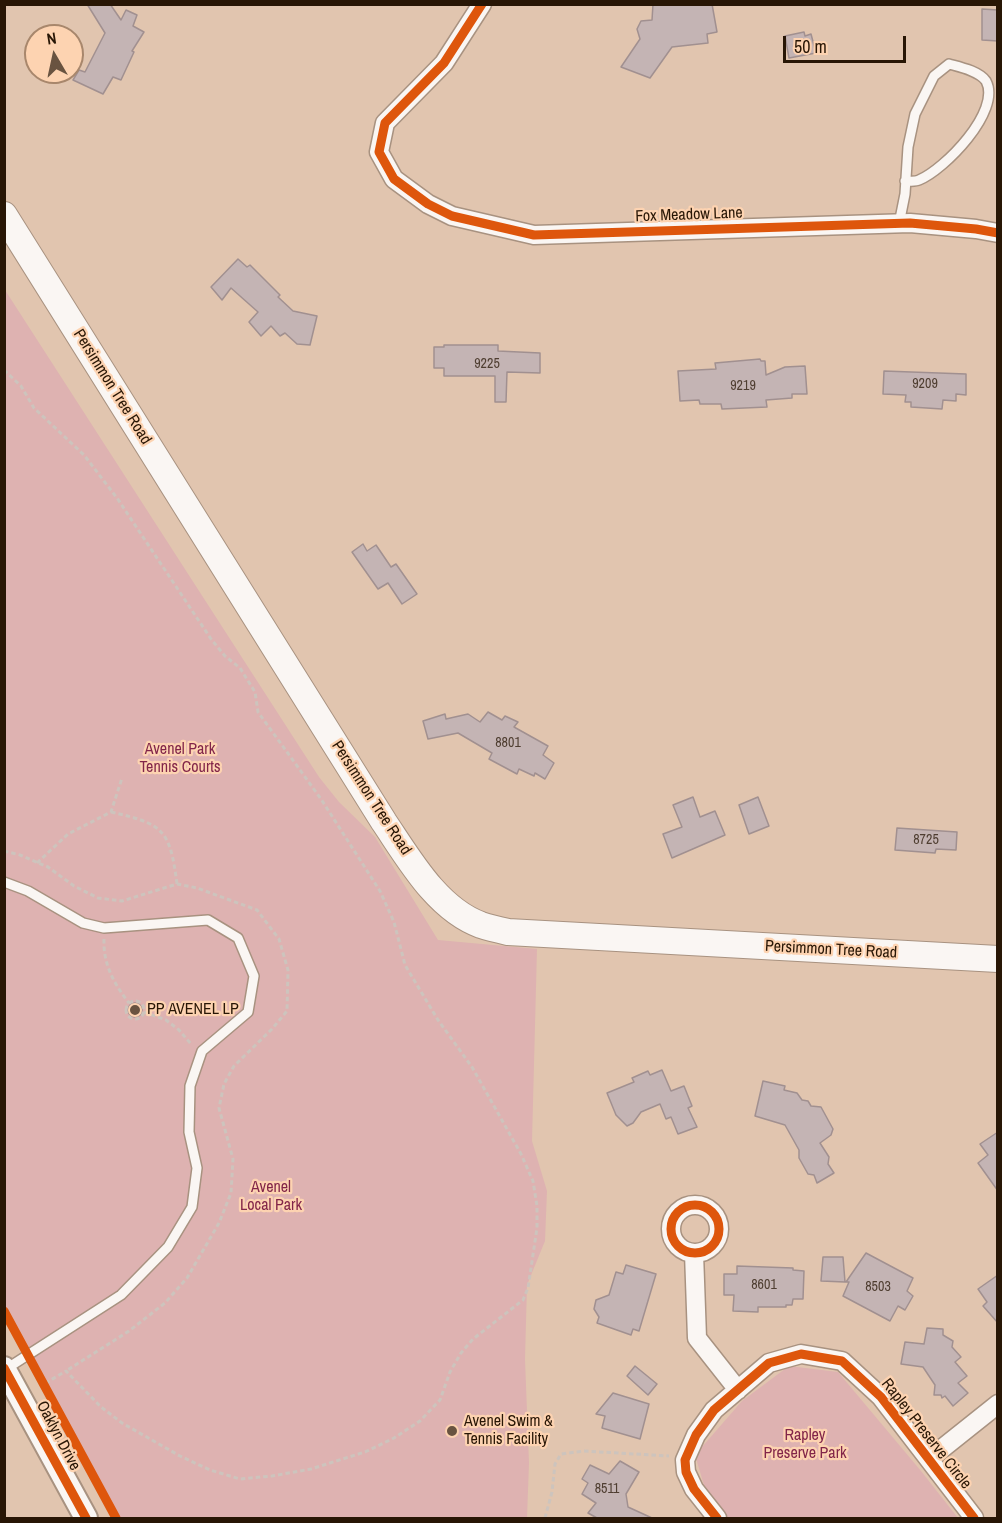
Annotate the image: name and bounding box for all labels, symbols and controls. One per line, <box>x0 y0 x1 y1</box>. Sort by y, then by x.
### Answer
north arrow <box>24 24 84 84</box>
scale bar <box>786 24 909 62</box>
text: N <box>45 27 58 50</box>
text: 50 m <box>794 34 827 59</box>
street label: Fox Meadow Lane <box>635 204 743 226</box>
street label: Persimmon Tree Road <box>69 326 155 448</box>
house number: 9225 <box>474 356 500 372</box>
house number: 9209 <box>912 376 938 392</box>
house number: 9219 <box>730 378 756 394</box>
house number: 8801 <box>495 735 521 751</box>
street label: Persimmon Tree Road <box>327 737 415 859</box>
park label: Avenel Park Tennis Courts <box>140 740 220 778</box>
house number: 8725 <box>913 832 939 848</box>
street label: Persimmon Tree Road <box>764 937 898 963</box>
place label: PP AVENEL LP <box>147 1000 239 1020</box>
marker: PP AVENEL LP <box>128 1003 142 1017</box>
park label: Avenel Local Park <box>240 1178 302 1216</box>
house number: 8601 <box>751 1277 777 1293</box>
house number: 8503 <box>865 1279 891 1295</box>
street label: Rapley Preserve Circle <box>877 1375 975 1493</box>
street label: Oaklyn Drive <box>32 1398 84 1474</box>
place label: Avenel Swim & Tennis Facility <box>464 1412 553 1450</box>
marker: Avenel Swim & Tennis Facility <box>445 1424 459 1438</box>
park label: Rapley Preserve Park <box>763 1426 847 1464</box>
house number: 8511 <box>595 1481 619 1497</box>

